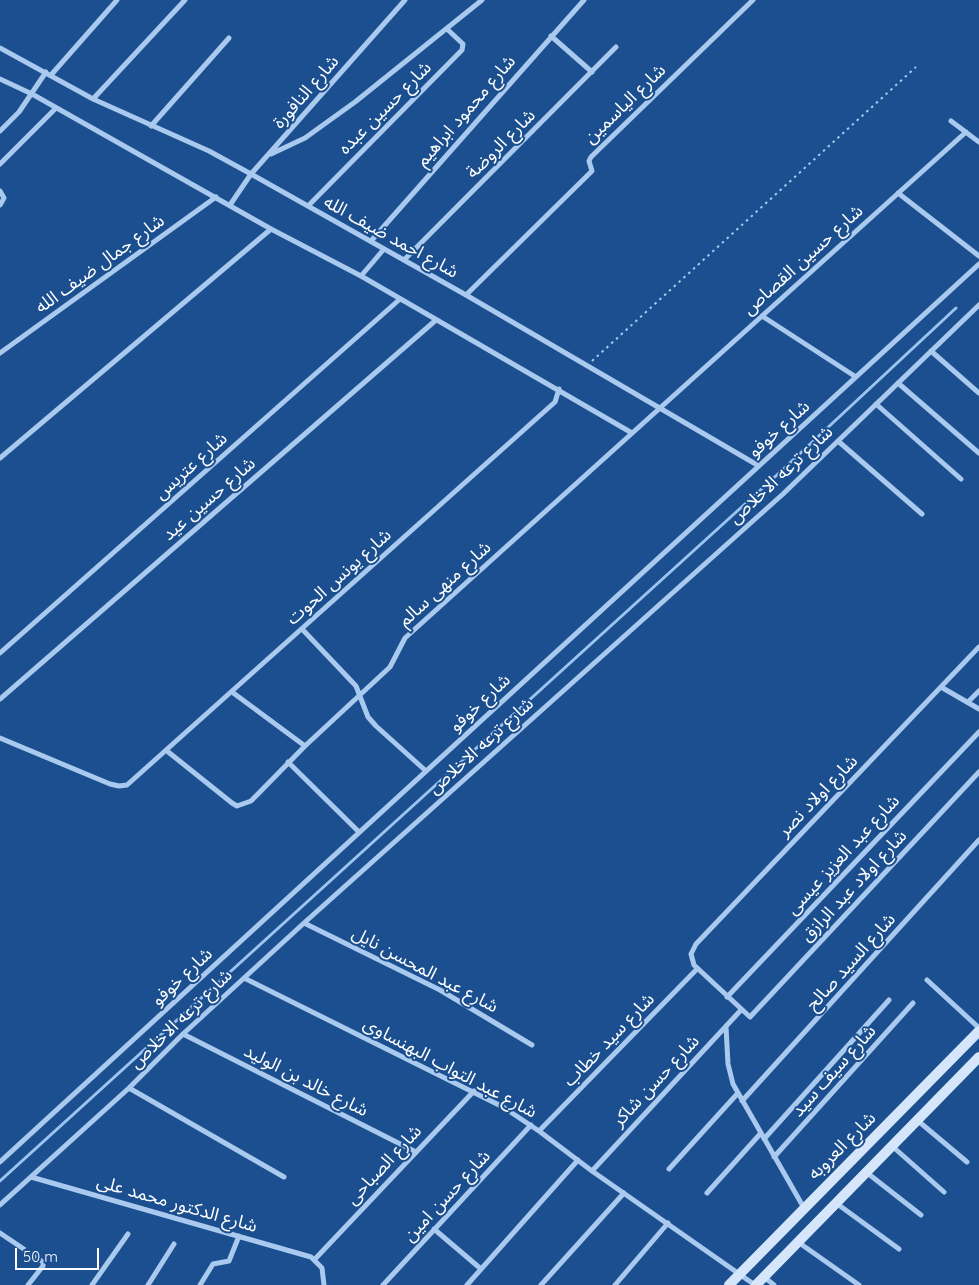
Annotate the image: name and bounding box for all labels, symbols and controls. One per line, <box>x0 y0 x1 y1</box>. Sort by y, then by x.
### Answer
street label: شارع النافورة <box>268 51 344 133</box>
street label: شارع محمود ابراهيم <box>412 51 520 171</box>
street label: شارع حسين عبده <box>334 57 436 159</box>
street label: شارع الياسمين <box>580 60 670 148</box>
street label: شارع الروضة <box>462 105 540 183</box>
street label: شارع احمد ضيف الله <box>320 191 462 283</box>
street label: شارع حسين القصاص <box>738 200 868 320</box>
street label: شارع جمال ضيف الله <box>31 210 169 318</box>
street label: شارع خوفو <box>744 396 814 462</box>
street label: شارع ترعه الاخلاص <box>724 421 838 529</box>
street label: شارع عتريس <box>150 428 232 504</box>
street label: شارع حسين عيد <box>158 453 260 545</box>
street label: شارع يونس الحوت <box>282 524 396 630</box>
street label: شارع منهى سالم <box>394 537 496 631</box>
street label: شارع خوفو <box>445 669 515 737</box>
street label: شارع ترعه الاخلاص <box>424 693 538 799</box>
street label: شارع اولاد نصر <box>774 751 862 841</box>
street label: شارع عبد العزيز عيسى <box>782 790 904 920</box>
street label: شارع اولاد عبد الرازق <box>796 825 912 947</box>
street label: شارع السيد صالح <box>802 909 900 1015</box>
street label: شارع عبد المحسن نايل <box>348 922 502 1018</box>
street label: شارع خوفو <box>147 943 217 1011</box>
street label: شارع ترعه الاخلاص <box>125 965 237 1073</box>
street label: شارع سيد خطاب <box>559 989 659 1091</box>
street label: شارع عبد التواب البهنساوى <box>359 1013 541 1123</box>
street label: شارع سيف سيد <box>787 1021 881 1121</box>
street label: شارع حسن شاكر <box>608 1031 704 1131</box>
street label: شارع خالد بن الوليد <box>240 1040 372 1122</box>
street label: شارع العروبه <box>804 1108 880 1184</box>
street label: شارع الصباحى <box>342 1121 426 1209</box>
street label: شارع حسن امين <box>399 1146 495 1246</box>
street label: شارع الدكتور محمد على <box>94 1171 260 1237</box>
scale bar <box>18 1238 101 1270</box>
text: 50 m <box>23 1247 58 1266</box>

